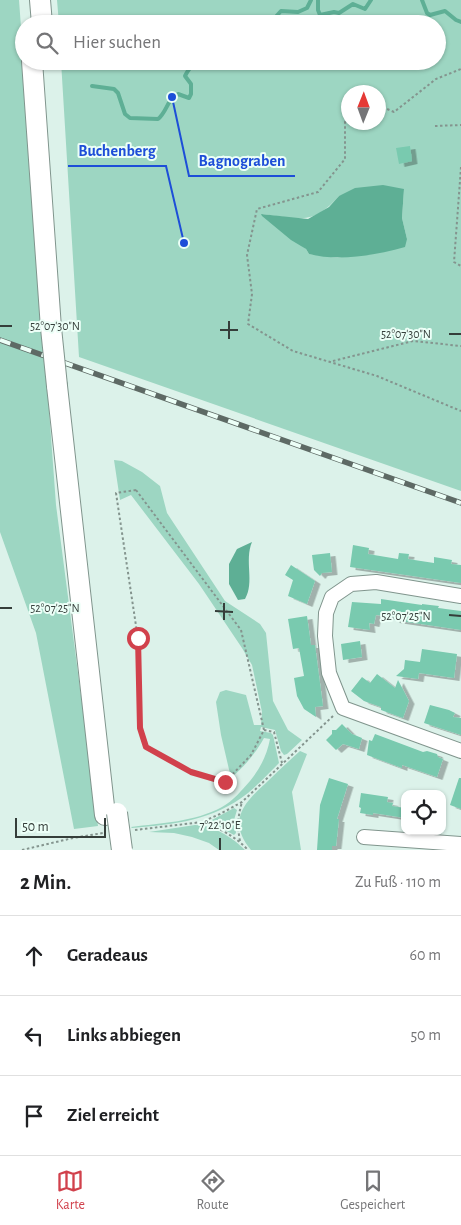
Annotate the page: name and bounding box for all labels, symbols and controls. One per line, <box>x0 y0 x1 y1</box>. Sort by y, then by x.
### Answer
search box <box>15 15 446 70</box>
icon: search <box>33 29 61 57</box>
text: Hier suchen <box>73 33 161 52</box>
north arrow <box>341 85 386 130</box>
callout: Buchenberg <box>68 135 166 166</box>
text: Buchenberg <box>78 143 157 159</box>
callout: Bagnograben <box>189 145 295 176</box>
text: Bagnograben <box>199 153 285 169</box>
text: 52°07'30"N <box>30 320 80 332</box>
text: 52°07'30"N <box>381 328 431 340</box>
text: 52°07'25"N <box>30 602 80 614</box>
text: 52°07'25"N <box>381 610 431 622</box>
route start <box>127 627 150 650</box>
route end <box>214 771 237 794</box>
map controls <box>401 790 446 835</box>
button: locate <box>401 790 446 835</box>
scale bar <box>15 815 106 838</box>
text: 7°22'10"E <box>199 819 241 831</box>
text: 50 m <box>22 820 49 834</box>
text: 2 Min. <box>20 872 71 893</box>
text: Zu Fuß · 110 m <box>355 874 441 890</box>
icon: ahead <box>20 942 48 970</box>
text: Geradeaus <box>67 946 148 965</box>
text: 60 m <box>410 947 441 963</box>
icon: left <box>20 1022 48 1050</box>
text: Links abbiegen <box>67 1026 181 1045</box>
text: 50 m <box>410 1027 441 1043</box>
icon: arrive <box>20 1102 48 1130</box>
text: Ziel erreicht <box>67 1106 159 1125</box>
tab: Karte <box>56 1167 85 1214</box>
tab: Route <box>197 1167 229 1214</box>
tab: Gespeichert <box>340 1167 405 1214</box>

